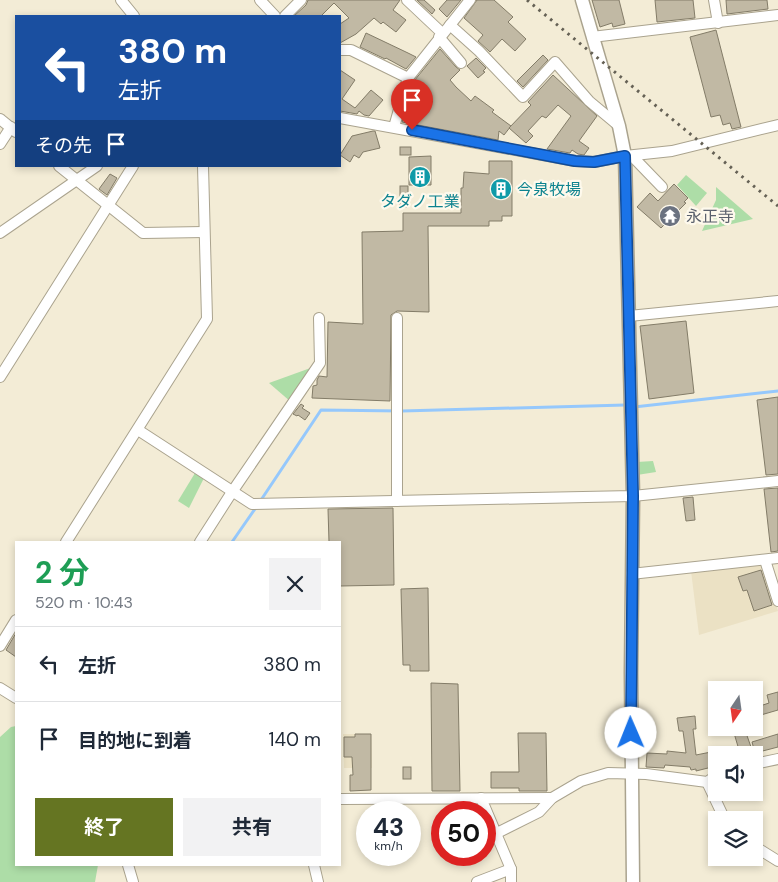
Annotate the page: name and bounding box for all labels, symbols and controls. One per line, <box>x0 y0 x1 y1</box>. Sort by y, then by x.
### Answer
text: 380 m <box>118 28 227 74</box>
icon: left <box>35 35 100 100</box>
text: 左折 <box>118 76 162 105</box>
pin <box>391 79 433 130</box>
icon: arrive <box>398 86 426 114</box>
icon: arrive <box>102 130 130 158</box>
text: その先 <box>35 133 92 158</box>
building icon: タダノ工業 <box>408 165 432 189</box>
building icon: 今泉牧場 <box>489 177 513 201</box>
place label: 今泉牧場 <box>517 179 581 200</box>
place label: タダノ工業 <box>380 191 460 212</box>
temple icon: 永正寺 <box>658 204 682 228</box>
place label: 永正寺 <box>686 206 734 227</box>
text: 2 分 <box>35 553 89 592</box>
button: close <box>269 558 321 610</box>
text: 520 m · 10:43 <box>35 592 133 613</box>
icon: left <box>35 650 63 678</box>
text: 380 m <box>263 652 321 677</box>
text: 左折 <box>78 653 116 678</box>
north arrow <box>708 681 762 736</box>
map controls <box>708 681 763 866</box>
position arrow <box>604 706 656 758</box>
icon: arrive <box>35 725 63 753</box>
text: 140 m <box>269 727 321 752</box>
text: 目的地に到着 <box>78 728 192 753</box>
button: sound <box>708 746 763 801</box>
button: 終了 <box>35 798 173 856</box>
button: 共有 <box>183 798 321 856</box>
speed limit sign: 50 <box>431 801 496 866</box>
text: 43 <box>373 811 404 844</box>
button: layers <box>708 811 763 866</box>
text: km/h <box>374 838 403 854</box>

